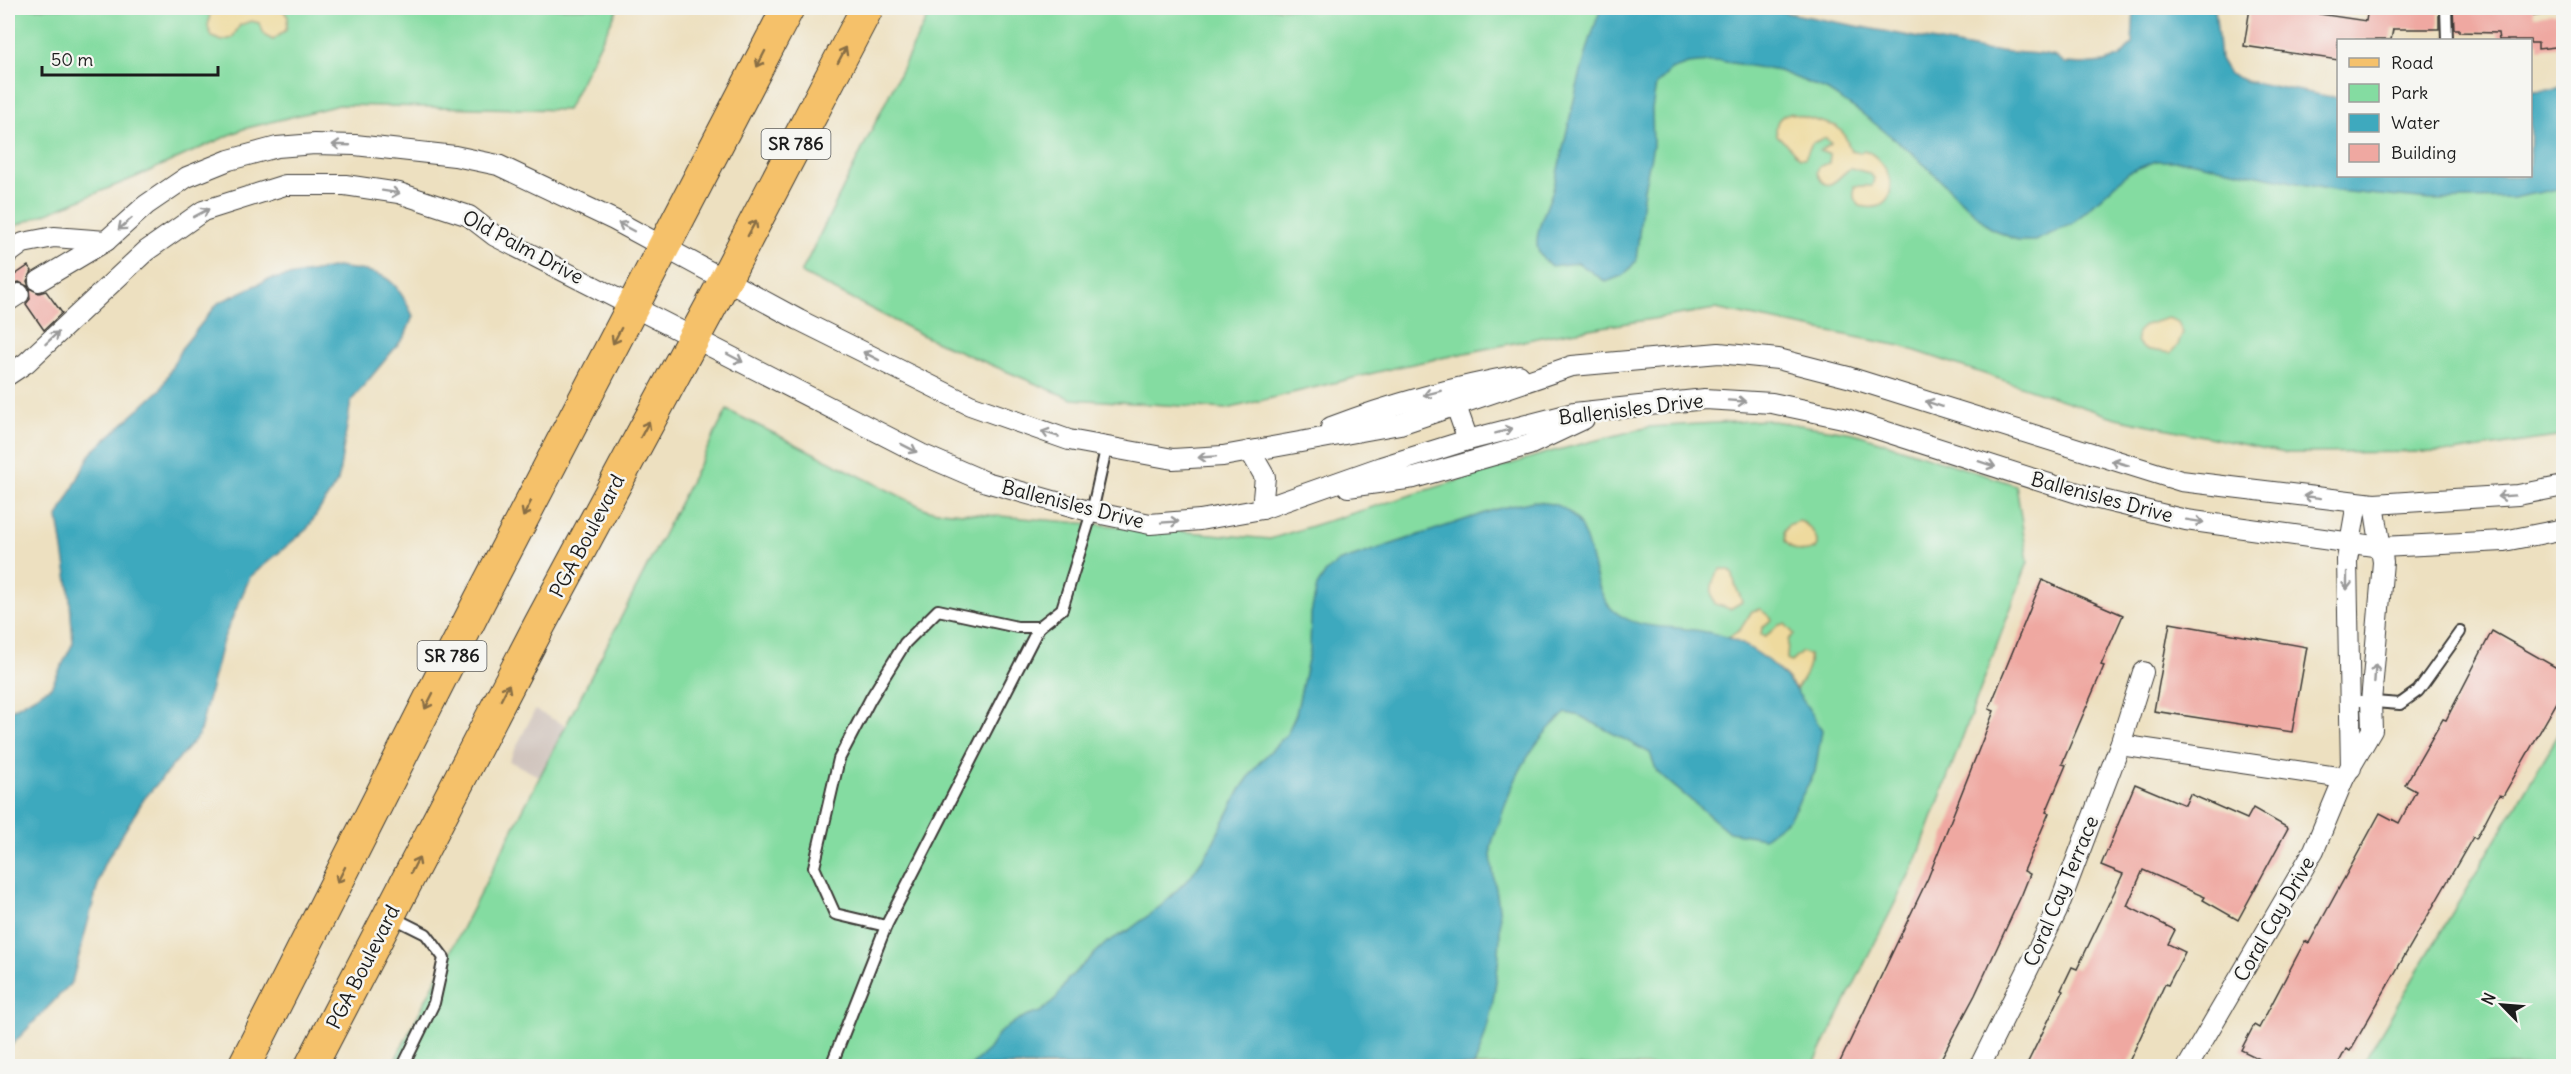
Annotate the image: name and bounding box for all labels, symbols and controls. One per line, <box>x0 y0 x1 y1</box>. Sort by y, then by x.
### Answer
scale bar <box>42 39 218 77</box>
legend <box>2337 39 2532 177</box>
one-way arrow <box>837 47 849 65</box>
text: 50 m <box>51 48 93 71</box>
one-way arrow <box>755 50 767 68</box>
text: Road <box>2391 51 2434 74</box>
text: Park <box>2391 81 2428 104</box>
text: Water <box>2391 111 2441 134</box>
road number: SR 786 <box>762 129 830 159</box>
one-way arrow <box>332 139 352 151</box>
text: Building <box>2391 141 2456 164</box>
one-way arrow <box>381 186 400 197</box>
street label: Old Palm Drive <box>458 204 588 289</box>
one-way arrow <box>192 207 210 218</box>
one-way arrow <box>118 217 133 231</box>
one-way arrow <box>617 220 635 232</box>
one-way arrow <box>747 220 759 238</box>
one-way arrow <box>611 327 623 344</box>
one-way arrow <box>45 331 60 345</box>
one-way arrow <box>863 350 881 362</box>
one-way arrow <box>726 353 744 364</box>
street label: Ballenisles Drive <box>1557 387 1705 430</box>
one-way arrow <box>1423 388 1442 400</box>
one-way arrow <box>1727 396 1747 407</box>
one-way arrow <box>1925 398 1944 409</box>
one-way arrow <box>639 421 651 438</box>
one-way arrow <box>1494 424 1513 436</box>
one-way arrow <box>1041 428 1060 439</box>
one-way arrow <box>899 443 917 454</box>
one-way arrow <box>1197 452 1217 463</box>
one-way arrow <box>2111 457 2130 468</box>
one-way arrow <box>1977 459 1996 470</box>
street label: Ballenisles Drive <box>2028 466 2176 527</box>
street label: PGA Boulevard <box>544 470 630 602</box>
street label: Ballenisles Drive <box>999 474 1147 533</box>
one-way arrow <box>2496 490 2516 501</box>
one-way arrow <box>2302 492 2322 503</box>
one-way arrow <box>521 500 533 518</box>
one-way arrow <box>2184 515 2204 526</box>
one-way arrow <box>1160 516 1179 527</box>
one-way arrow <box>2341 571 2353 591</box>
road number: SR 786 <box>418 641 486 671</box>
one-way arrow <box>2369 663 2380 683</box>
one-way arrow <box>499 683 511 701</box>
one-way arrow <box>423 692 434 710</box>
street label: Coral Cay Terrace <box>2018 812 2104 970</box>
street label: Coral Cay Drive <box>2228 852 2320 986</box>
one-way arrow <box>410 857 421 875</box>
one-way arrow <box>335 866 346 884</box>
street label: PGA Boulevard <box>321 900 405 1033</box>
north arrow <box>2472 975 2532 1035</box>
text: N <box>2477 989 2500 1008</box>

